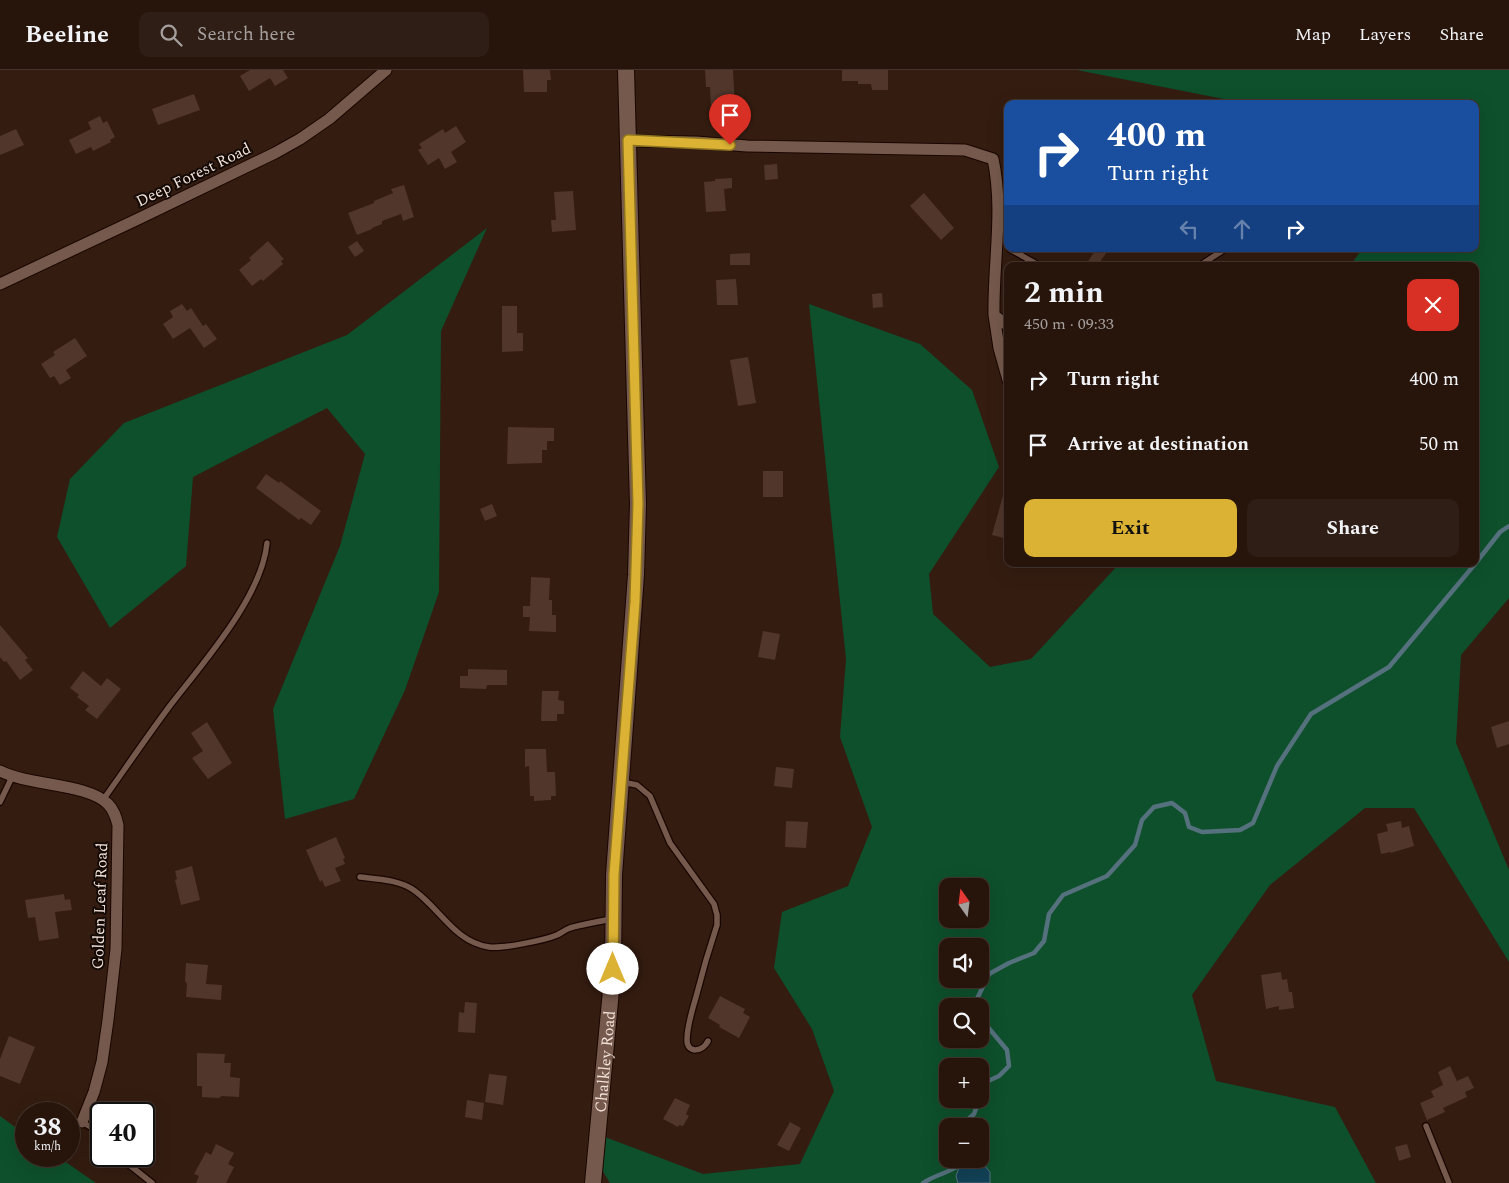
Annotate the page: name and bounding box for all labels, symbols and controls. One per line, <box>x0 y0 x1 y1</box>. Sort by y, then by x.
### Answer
search box <box>139 12 489 57</box>
text: Beeline <box>25 17 109 53</box>
text: Search here <box>197 20 295 49</box>
icon: search <box>157 21 185 49</box>
text: Map <box>1295 21 1331 48</box>
text: Layers <box>1359 21 1411 48</box>
text: Share <box>1439 21 1484 48</box>
pin <box>709 94 751 145</box>
icon: arrive <box>716 101 744 129</box>
text: 400 m <box>1107 109 1206 162</box>
icon: right <box>1024 120 1089 185</box>
street label: Deep Forest Road <box>132 137 255 213</box>
text: Turn right <box>1107 157 1209 190</box>
icon: left <box>1175 215 1203 243</box>
icon: ahead <box>1228 215 1256 243</box>
icon: right <box>1281 215 1309 243</box>
text: 2 min <box>1024 270 1104 316</box>
button: close <box>1407 279 1459 331</box>
text: 450 m · 09:33 <box>1024 312 1114 336</box>
text: Turn right <box>1067 365 1160 394</box>
text: 400 m <box>1409 365 1459 394</box>
icon: right <box>1024 366 1052 394</box>
text: Arrive at destination <box>1067 430 1249 459</box>
text: 50 m <box>1419 430 1459 459</box>
icon: arrive <box>1024 431 1052 459</box>
button: Exit <box>1024 499 1237 557</box>
button: Share <box>1247 499 1459 557</box>
street label: Golden Leaf Road <box>86 842 114 970</box>
north arrow <box>939 878 989 928</box>
map controls <box>939 878 989 1168</box>
button: sound <box>939 938 989 988</box>
position arrow <box>586 942 638 994</box>
button: search <box>939 998 989 1048</box>
street label: Chalkley Road <box>589 1009 622 1114</box>
button: + <box>939 1058 989 1108</box>
speed limit sign: 40 <box>90 1102 155 1167</box>
text: 38 <box>33 1109 62 1147</box>
button: − <box>939 1118 989 1168</box>
text: km/h <box>34 1137 61 1156</box>

